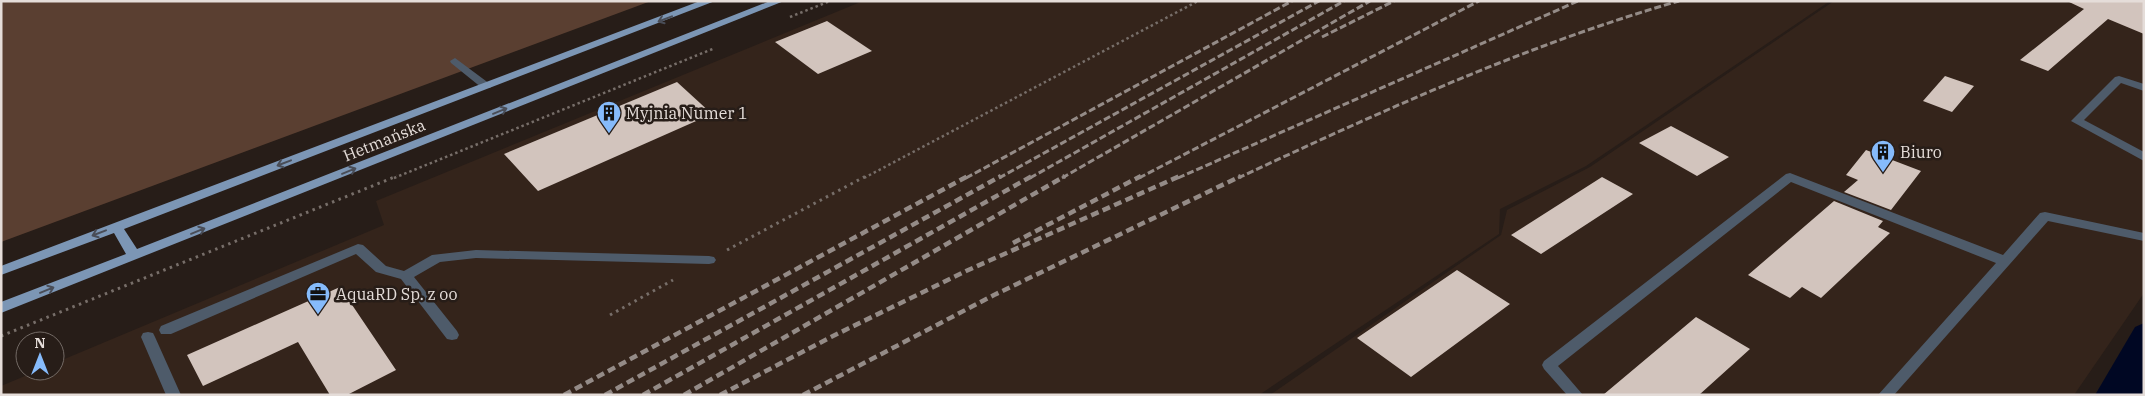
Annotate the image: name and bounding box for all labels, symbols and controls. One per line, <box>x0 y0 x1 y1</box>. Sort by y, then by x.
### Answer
one-way arrow <box>658 14 673 24</box>
building icon: Myjnia Numer 1 <box>596 100 622 134</box>
place label: Myjnia Numer 1 <box>626 103 748 123</box>
one-way arrow <box>492 106 507 116</box>
street label: Hetmańska <box>340 114 428 166</box>
building icon: Biuro <box>1870 139 1896 173</box>
place label: Biuro <box>1900 142 1942 162</box>
one-way arrow <box>277 159 292 168</box>
one-way arrow <box>341 166 356 175</box>
one-way arrow <box>190 225 205 235</box>
one-way arrow <box>92 229 107 238</box>
office icon: AquaRD Sp. z oo <box>305 281 331 315</box>
place label: AquaRD Sp. z oo <box>336 284 458 304</box>
one-way arrow <box>39 285 54 294</box>
north arrow <box>15 331 65 381</box>
text: N <box>34 334 46 352</box>

